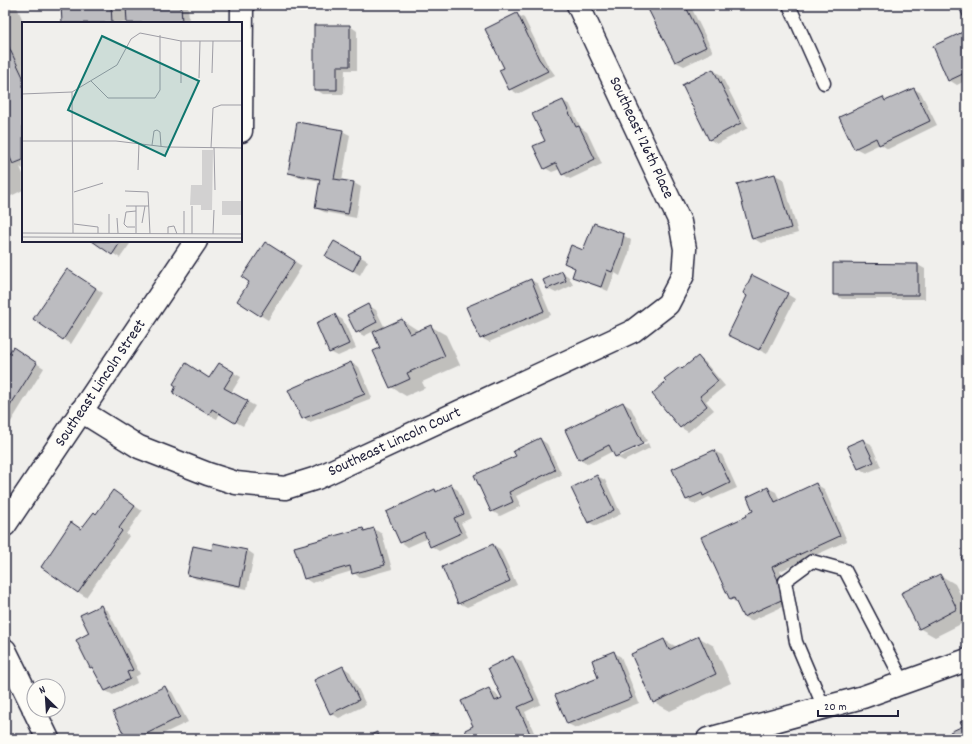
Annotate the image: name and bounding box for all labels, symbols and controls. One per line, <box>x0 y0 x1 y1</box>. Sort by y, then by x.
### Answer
inset map <box>22 22 242 242</box>
street label: Southeast 126th Place <box>603 73 679 203</box>
street label: Southeast Lincoln Street <box>49 315 152 452</box>
street label: Southeast Lincoln Court <box>324 401 465 483</box>
north arrow <box>26 678 66 718</box>
text: N <box>37 682 49 699</box>
scale bar <box>818 692 898 718</box>
text: 20 m <box>824 699 847 716</box>

